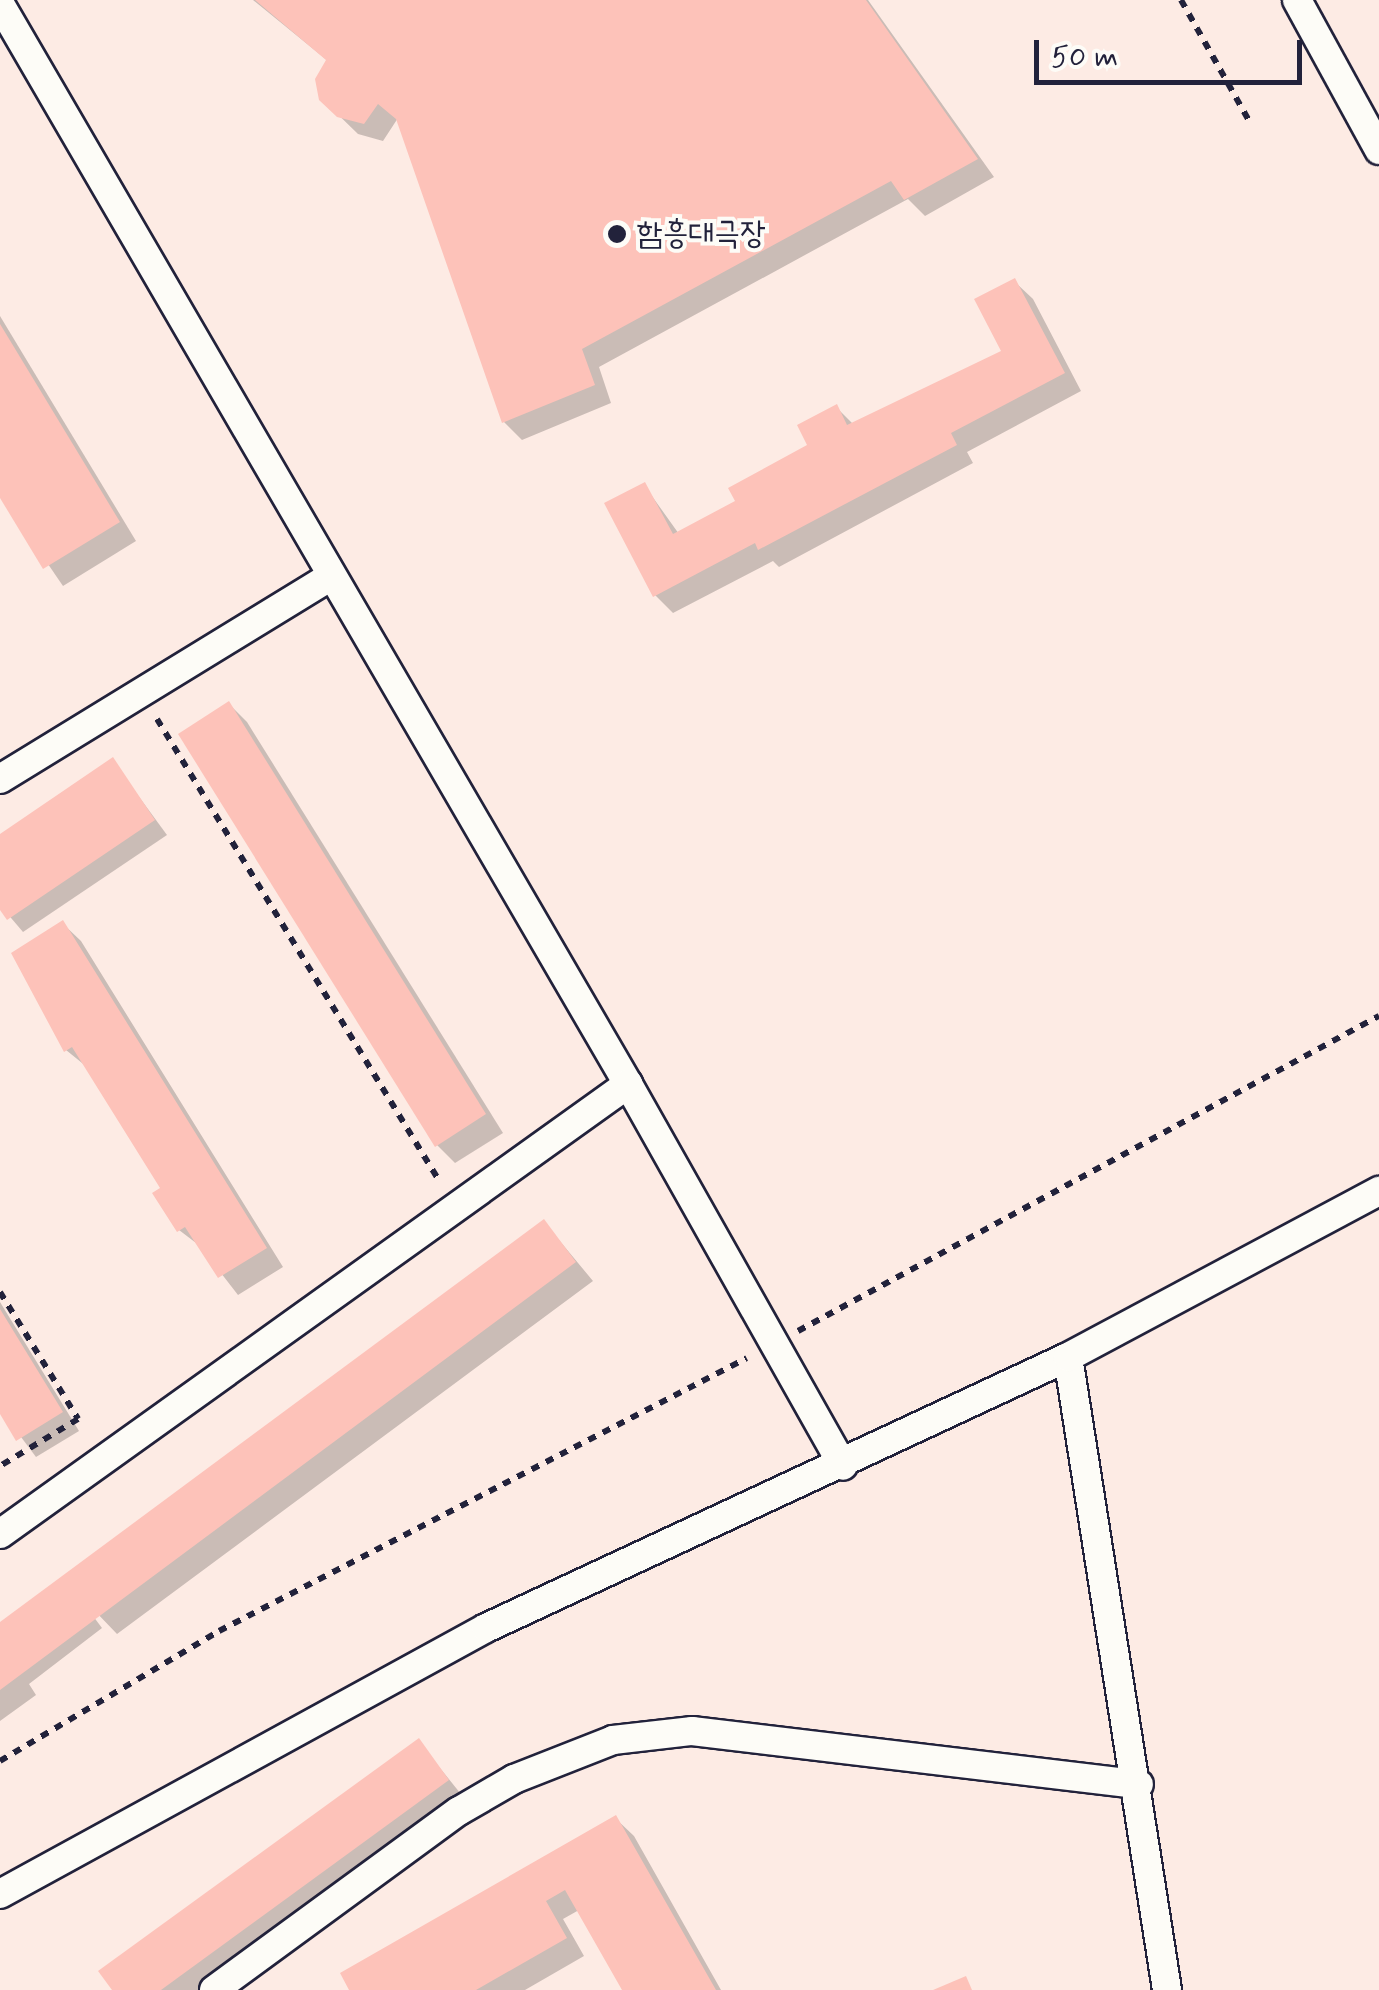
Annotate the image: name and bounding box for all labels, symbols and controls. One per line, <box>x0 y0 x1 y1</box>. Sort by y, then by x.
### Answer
scale bar <box>1039 20 1306 82</box>
text: 50 m <box>1051 38 1118 77</box>
place label: 함흥대극장 <box>637 215 766 253</box>
marker: 함흥대극장 <box>606 223 628 245</box>

